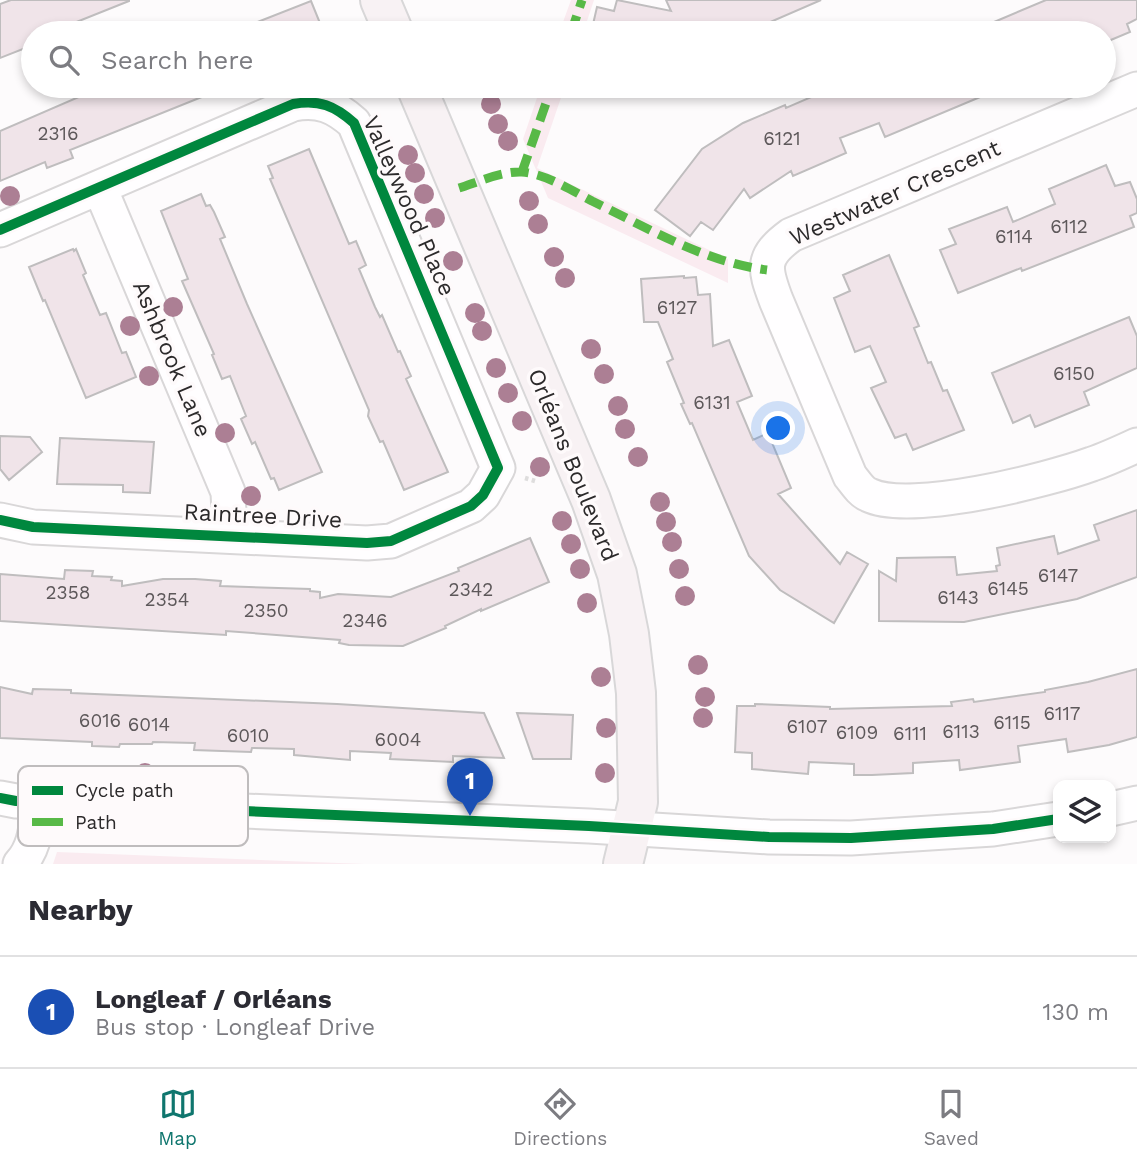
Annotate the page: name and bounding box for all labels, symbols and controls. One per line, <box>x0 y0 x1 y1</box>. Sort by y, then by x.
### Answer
search box <box>21 21 1116 98</box>
icon: search <box>45 41 83 79</box>
text: Search here <box>101 45 253 75</box>
street label: Valleywood Place <box>357 112 461 300</box>
house number: 2316 <box>37 122 79 145</box>
house number: 6121 <box>763 127 801 150</box>
street label: Westwater Crescent <box>786 134 1005 252</box>
house number: 6112 <box>1050 215 1088 238</box>
house number: 6114 <box>995 225 1033 248</box>
street label: Ashbrook Lane <box>127 277 217 441</box>
house number: 6127 <box>657 296 697 319</box>
house number: 6150 <box>1053 362 1095 385</box>
street label: Orléans Boulevard <box>522 365 624 565</box>
house number: 6131 <box>693 391 731 414</box>
your location <box>761 411 795 445</box>
street label: Raintree Drive <box>183 498 343 534</box>
house number: 6147 <box>1038 564 1078 587</box>
house number: 6145 <box>987 577 1029 600</box>
house number: 2342 <box>449 578 493 601</box>
house number: 2358 <box>46 581 90 604</box>
house number: 6143 <box>937 586 979 609</box>
house number: 2354 <box>145 588 189 611</box>
house number: 2350 <box>243 599 289 622</box>
house number: 2346 <box>342 609 388 632</box>
house number: 6117 <box>1043 702 1081 725</box>
house number: 6016 <box>79 709 121 732</box>
house number: 6115 <box>993 711 1031 734</box>
house number: 6014 <box>128 713 170 736</box>
house number: 6107 <box>786 715 828 738</box>
house number: 6113 <box>942 720 980 743</box>
house number: 6109 <box>836 721 878 744</box>
house number: 6111 <box>893 722 927 745</box>
house number: 6010 <box>227 724 269 747</box>
house number: 6004 <box>375 728 421 751</box>
pin: 1 <box>447 758 493 816</box>
legend <box>18 766 248 846</box>
text: Cycle path <box>75 779 174 802</box>
map controls <box>1053 780 1116 843</box>
button: layers <box>1053 780 1116 843</box>
text: Path <box>75 811 117 834</box>
text: Nearby <box>28 892 133 927</box>
text: Longleaf / Orléans <box>95 984 332 1014</box>
text: 1 <box>46 999 56 1026</box>
text: 130 m <box>1043 999 1109 1026</box>
text: Bus stop · Longleaf Drive <box>95 1014 375 1041</box>
tab: Map <box>158 1085 197 1150</box>
tab: Directions <box>513 1085 607 1150</box>
tab: Saved <box>924 1085 979 1150</box>

